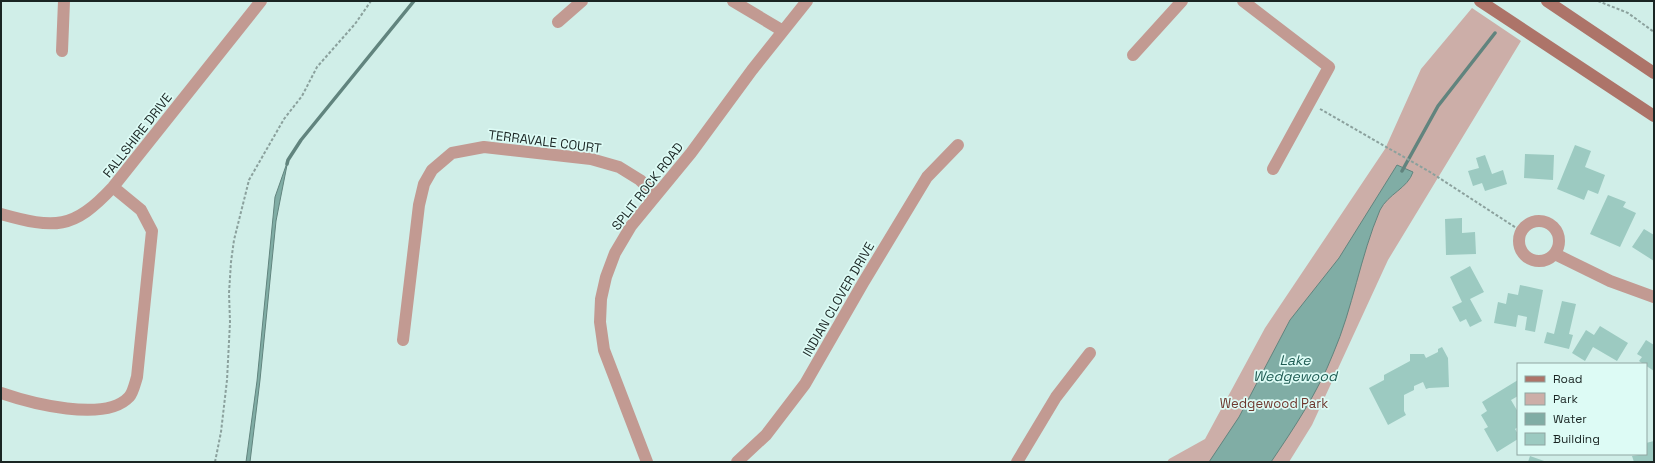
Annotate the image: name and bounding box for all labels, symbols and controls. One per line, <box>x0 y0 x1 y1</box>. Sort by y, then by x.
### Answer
street label: FALLSHIRE DRIVE <box>99 90 176 181</box>
street label: TERRAVALE COURT <box>488 126 603 157</box>
street label: SPLIT ROCK ROAD <box>608 139 687 234</box>
street label: INDIAN CLOVER DRIVE <box>799 239 878 360</box>
water label: Lake Wedgewood <box>1253 351 1339 385</box>
legend <box>1517 363 1647 455</box>
text: Road <box>1553 371 1582 387</box>
text: Park <box>1553 391 1578 407</box>
park label: Wedgewood Park <box>1220 395 1328 412</box>
text: Water <box>1553 411 1587 427</box>
text: Building <box>1553 431 1600 447</box>

